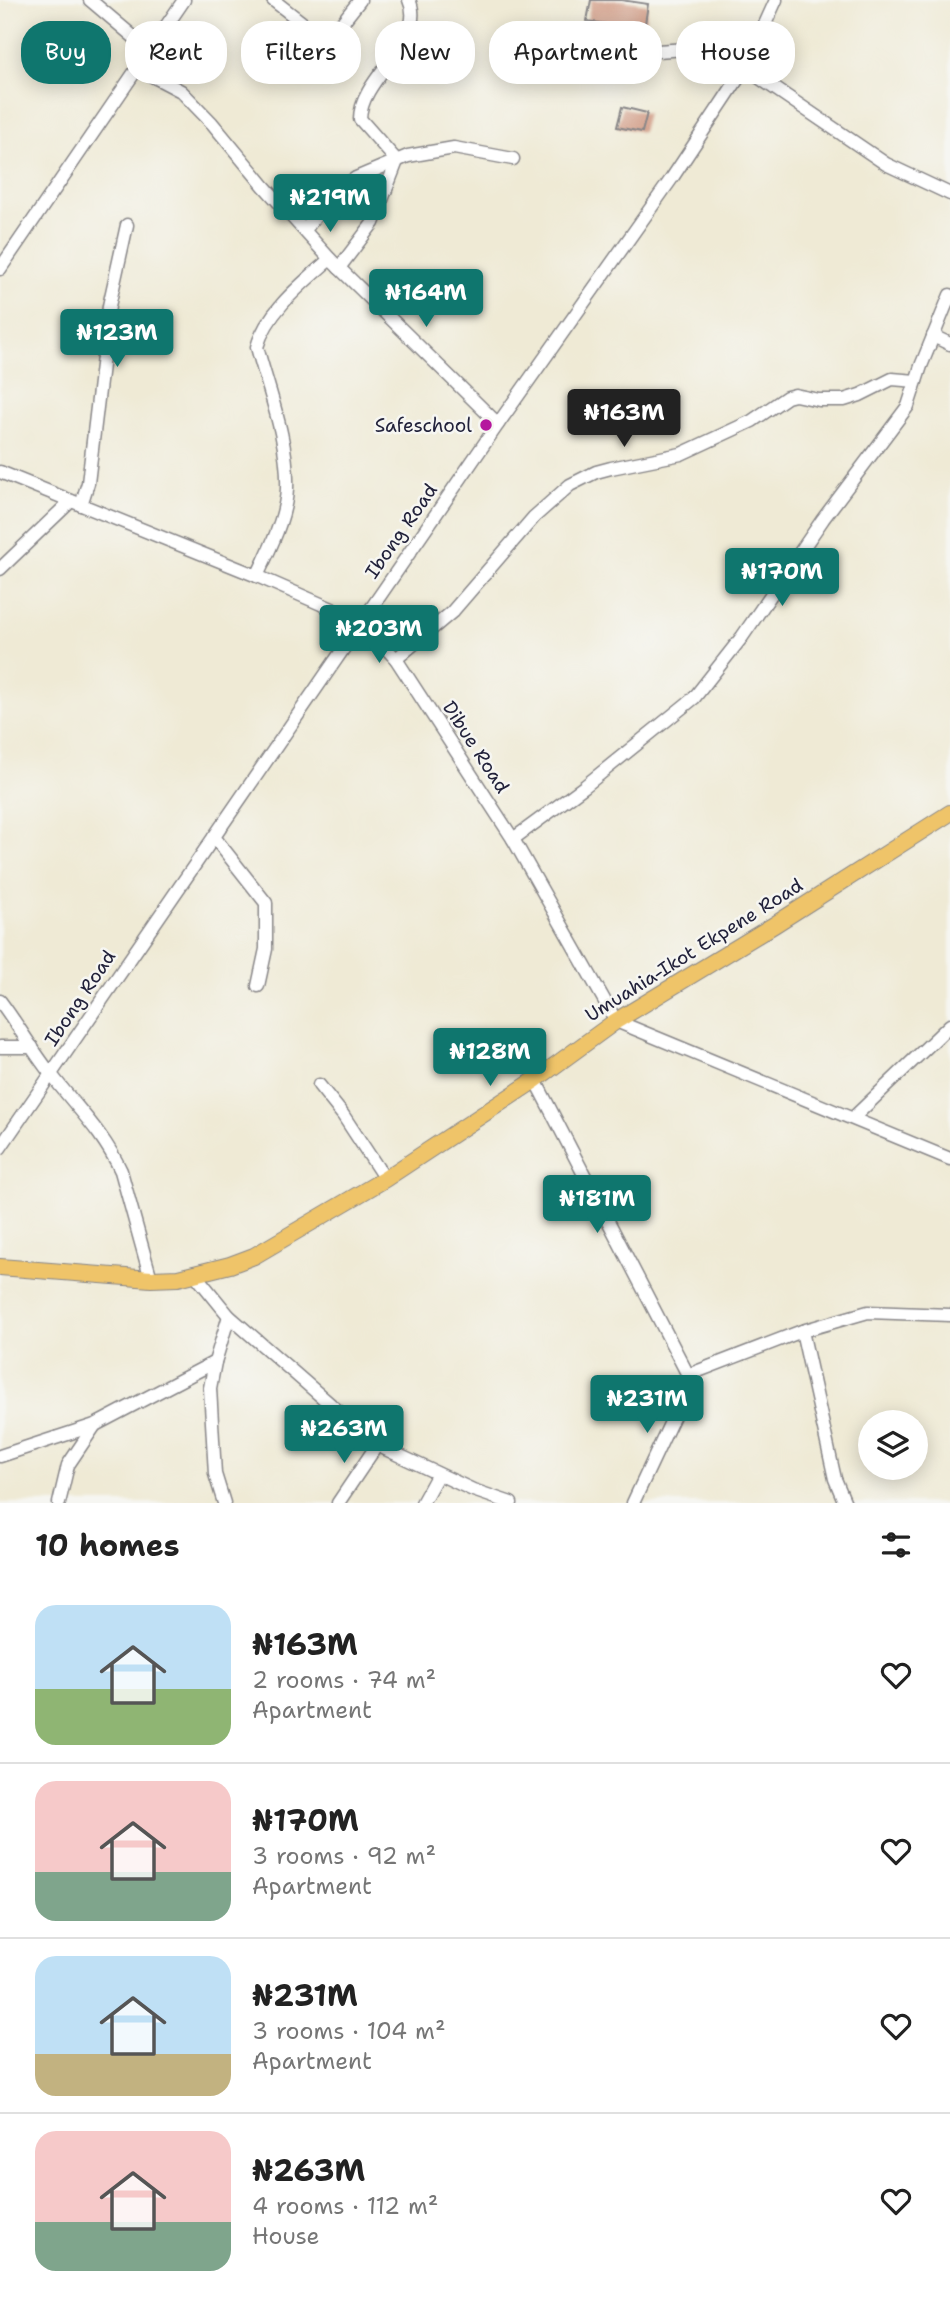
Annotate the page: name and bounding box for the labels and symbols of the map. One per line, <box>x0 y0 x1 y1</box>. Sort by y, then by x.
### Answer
pin: ₦219M <box>281 174 379 234</box>
pin: ₦164M <box>377 270 475 329</box>
pin: ₦123M <box>68 310 166 369</box>
pin: ₦163M <box>575 390 673 449</box>
place label: Safeschool <box>375 413 472 438</box>
marker: Safeschool <box>478 417 494 433</box>
street label: Ibong Road <box>359 479 443 583</box>
pin: ₦170M <box>733 548 831 608</box>
pin: ₦203M <box>330 606 428 665</box>
street label: Dibue Road <box>437 696 515 798</box>
street label: Umuahia-Ikot Ekpene Road <box>580 873 808 1027</box>
street label: Ibong Road <box>39 945 121 1051</box>
pin: ₦128M <box>441 1028 539 1088</box>
pin: ₦181M <box>548 1176 646 1235</box>
pin: ₦231M <box>598 1376 696 1435</box>
pin: ₦263M <box>295 1406 393 1465</box>

